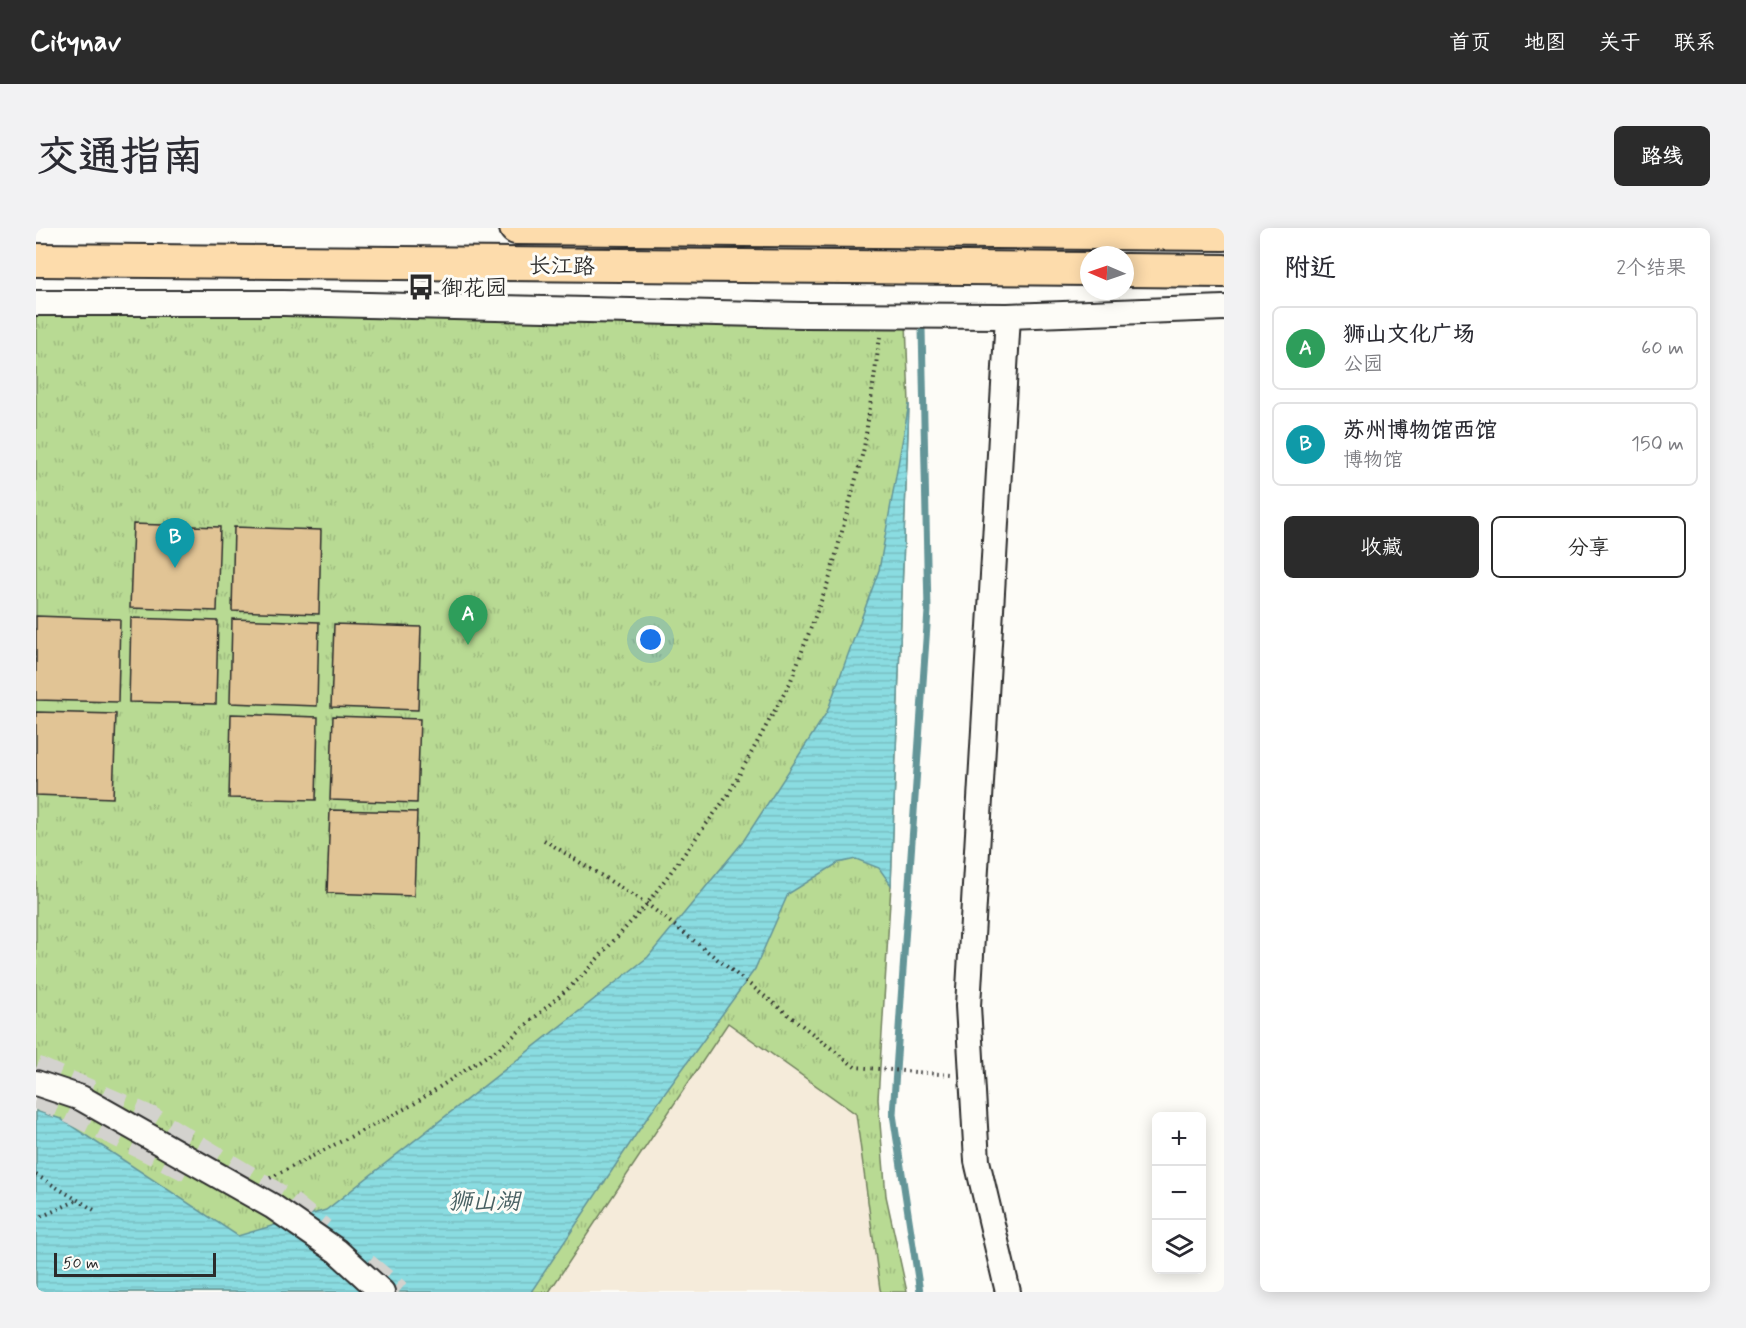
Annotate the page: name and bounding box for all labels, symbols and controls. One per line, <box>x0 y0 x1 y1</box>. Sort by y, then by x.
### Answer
text: Citynav <box>30 24 121 61</box>
text: 首页 <box>1449 29 1491 57</box>
text: 地图 <box>1524 29 1566 57</box>
text: 关于 <box>1599 29 1641 57</box>
text: 联系 <box>1674 29 1716 57</box>
button: 路线 <box>1614 126 1710 186</box>
text: 交通指南 <box>36 131 204 186</box>
north arrow <box>1080 246 1134 300</box>
street label: 长江路 <box>529 252 595 282</box>
text: 附近 <box>1284 252 1336 286</box>
text: 2个结果 <box>1616 255 1686 282</box>
bus stop icon: 御花园 <box>406 272 436 302</box>
place label: 御花园 <box>441 275 507 303</box>
text: 狮山文化广场 <box>1343 321 1475 349</box>
text: A <box>1299 335 1312 362</box>
text: 60 m <box>1641 335 1684 362</box>
text: 公园 <box>1343 351 1383 378</box>
text: 苏州博物馆西馆 <box>1343 417 1497 445</box>
text: B <box>1299 431 1312 458</box>
text: 150 m <box>1631 431 1684 458</box>
text: 博物馆 <box>1343 447 1403 474</box>
button: 收藏 <box>1284 516 1479 578</box>
button: 分享 <box>1491 516 1686 578</box>
pin: B <box>156 518 194 568</box>
pin: A <box>448 596 488 645</box>
your location <box>636 625 665 654</box>
map controls <box>1152 1112 1206 1274</box>
button: + <box>1152 1112 1206 1166</box>
button: − <box>1152 1166 1206 1220</box>
water label: 狮山湖 <box>448 1187 523 1218</box>
button: layers <box>1152 1220 1206 1274</box>
scale bar <box>54 1250 216 1278</box>
text: 50 m <box>63 1253 99 1274</box>

